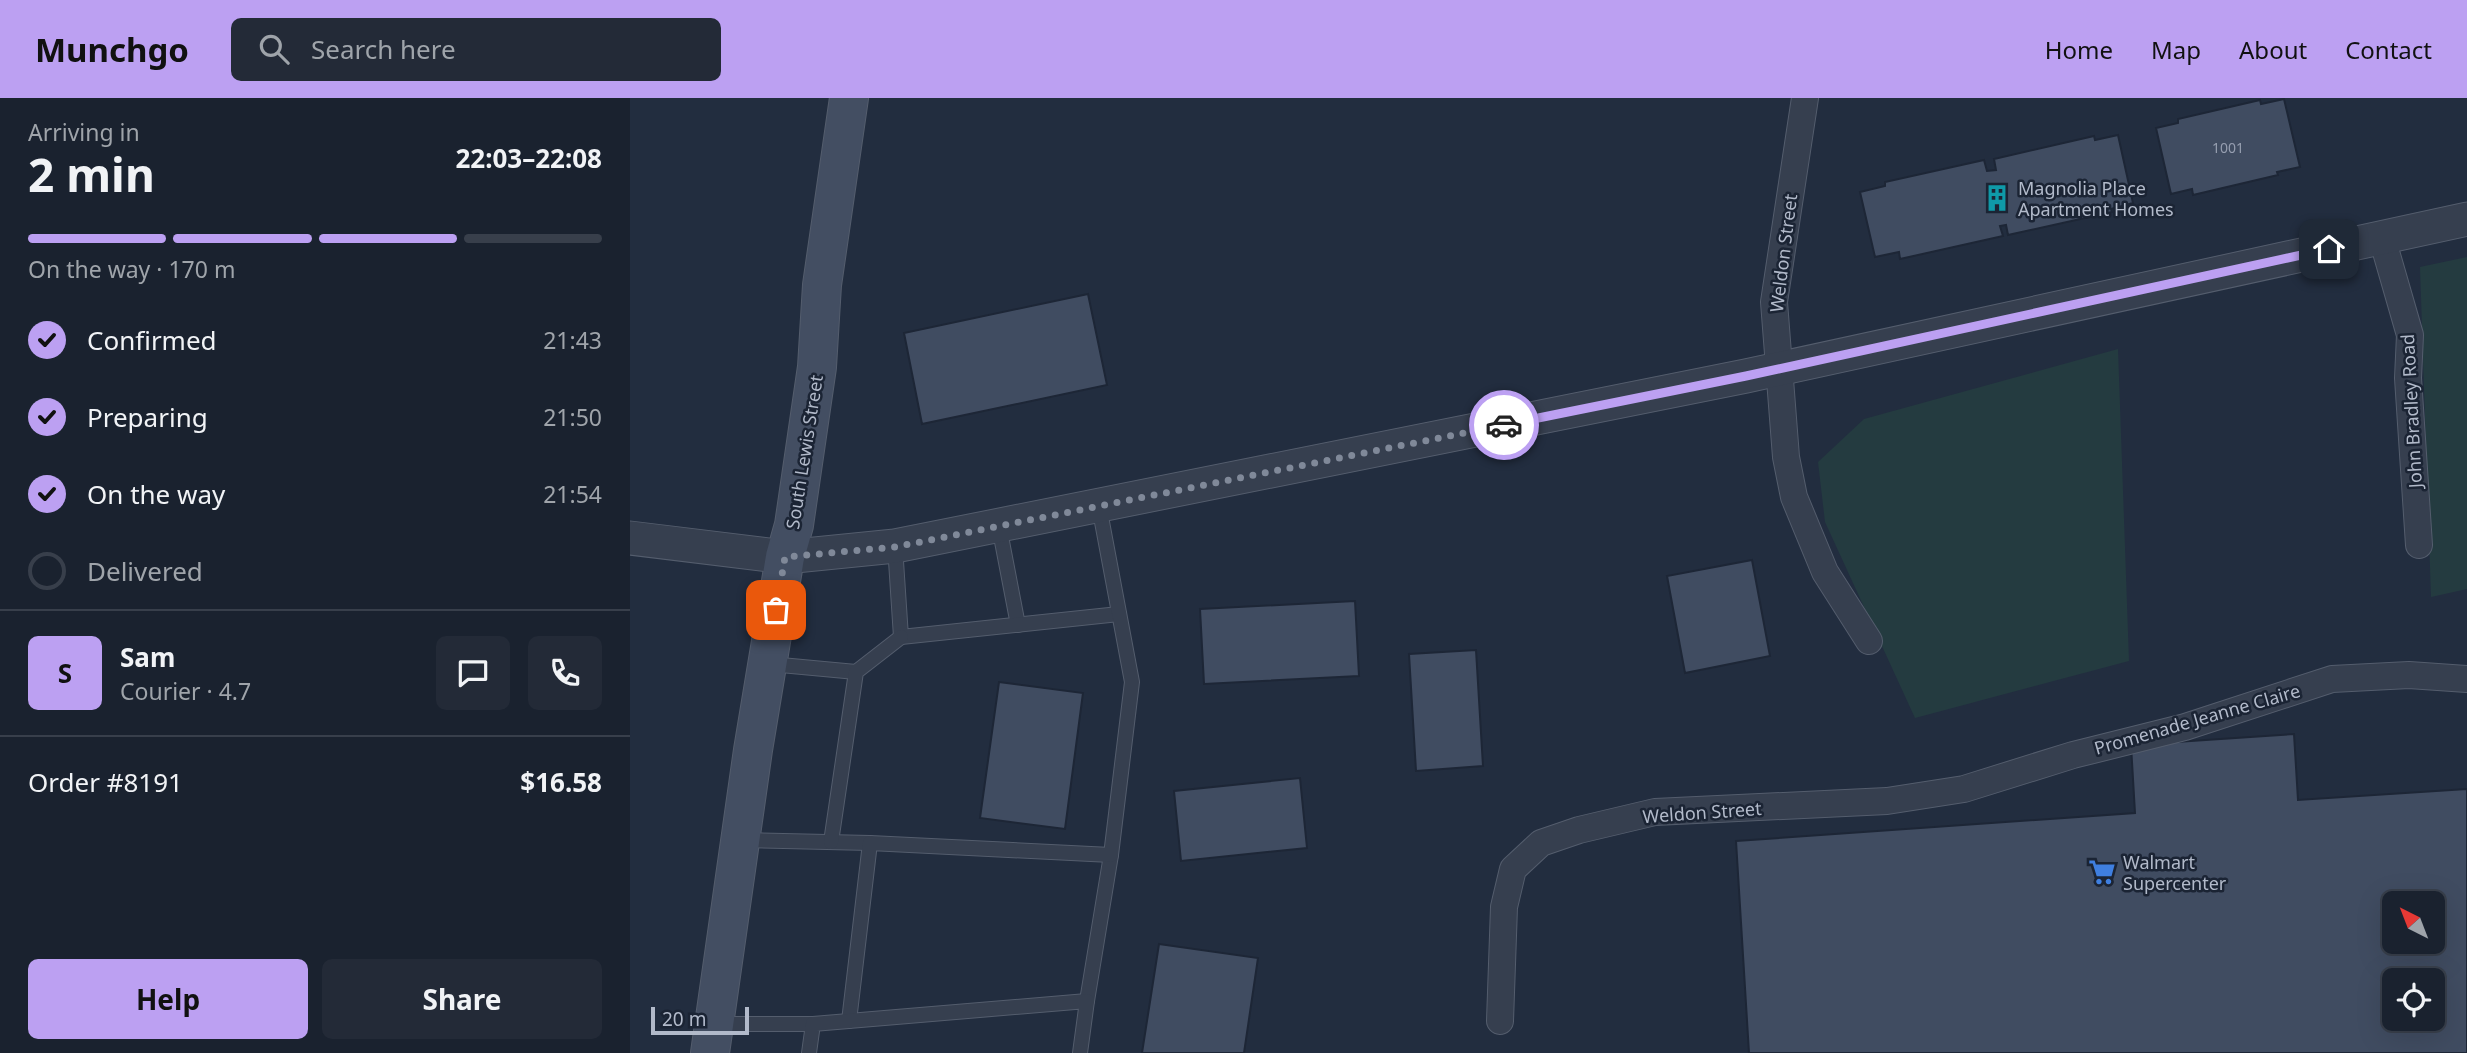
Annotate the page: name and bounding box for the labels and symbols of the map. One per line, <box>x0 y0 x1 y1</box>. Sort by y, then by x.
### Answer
house number: 1001 <box>2212 138 2244 157</box>
place label: Magnolia Place Apartment Homes <box>2018 176 2174 221</box>
building icon: Magnolia Place Apartment Homes <box>1982 183 2012 213</box>
street label: Weldon Street <box>1764 192 1802 314</box>
pin <box>2299 219 2359 279</box>
street label: John Bradley Road <box>2395 333 2427 491</box>
street label: South Lewis Street <box>780 373 828 531</box>
courier <box>1469 390 1539 460</box>
pin <box>746 580 806 640</box>
street label: Promenade Jeanne Claire <box>2091 678 2303 760</box>
street label: Weldon Street <box>1642 796 1763 828</box>
place label: Walmart Supercenter <box>2123 850 2227 895</box>
supermarket icon: Walmart Supercenter <box>2087 857 2117 887</box>
north arrow <box>2382 891 2445 954</box>
scale bar <box>651 1004 749 1036</box>

